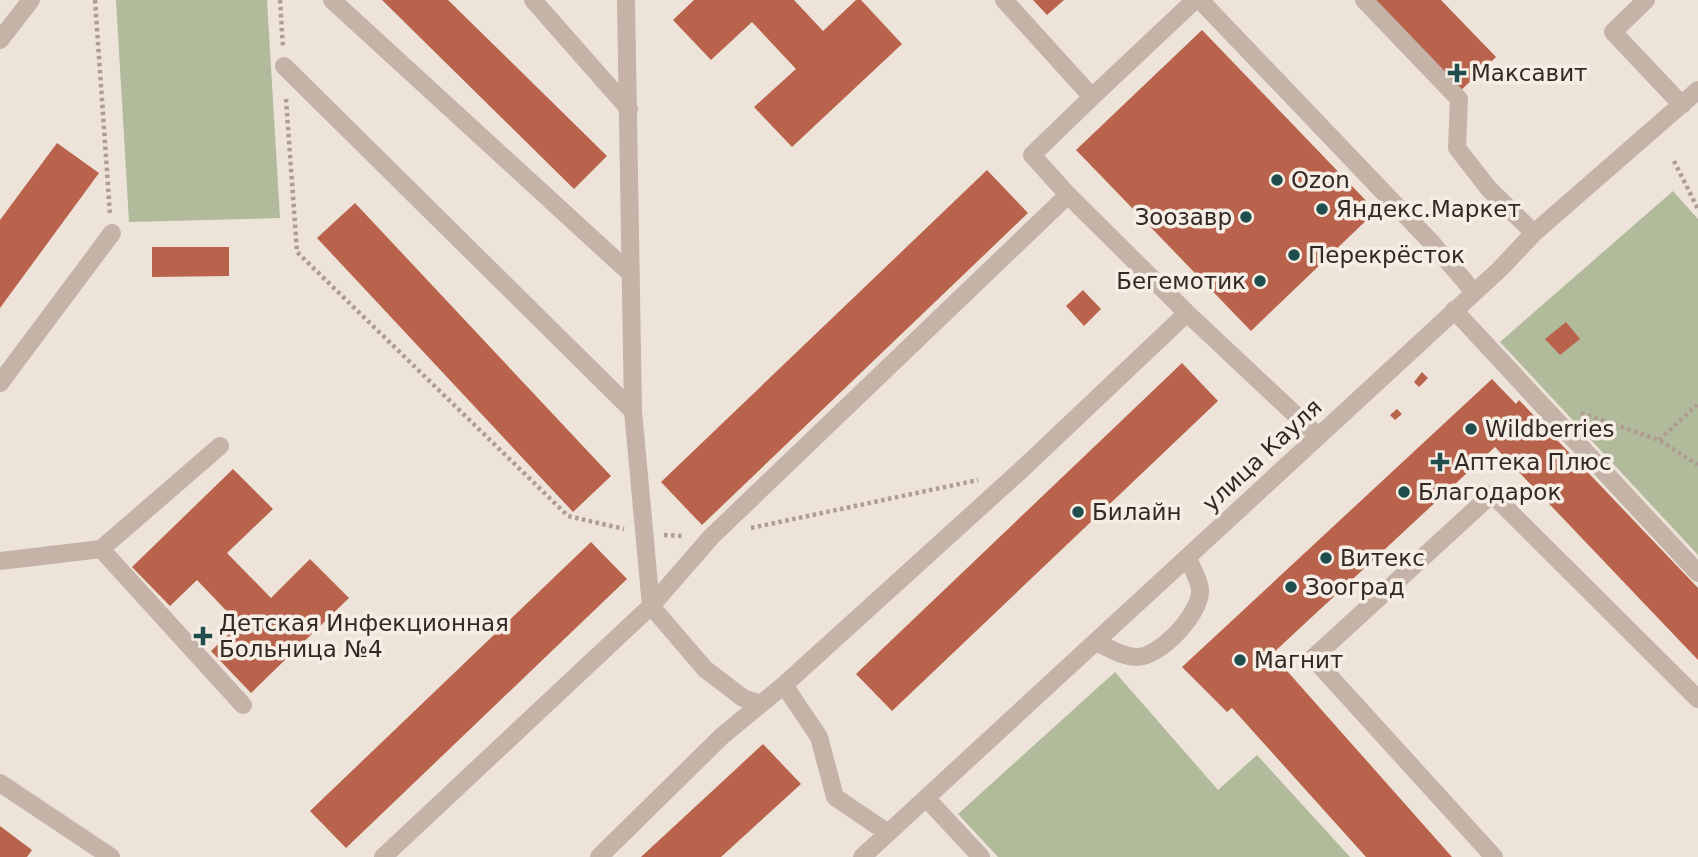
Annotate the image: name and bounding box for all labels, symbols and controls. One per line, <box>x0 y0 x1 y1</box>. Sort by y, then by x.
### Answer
place label: Максавит <box>1471 60 1587 86</box>
marker: Максавит <box>1449 65 1465 81</box>
place label: Ozon <box>1291 167 1350 193</box>
marker: Ozon <box>1269 172 1285 188</box>
place label: Яндекс.Маркет <box>1336 196 1521 222</box>
marker: Яндекс.Маркет <box>1314 201 1330 217</box>
place label: Зоозавр <box>1135 204 1232 230</box>
marker: Зоозавр <box>1238 209 1254 225</box>
place label: Перекрёсток <box>1308 242 1465 268</box>
marker: Перекрёсток <box>1286 247 1302 263</box>
place label: Бегемотик <box>1116 268 1246 294</box>
marker: Бегемотик <box>1252 273 1268 289</box>
street label: улица Кауля <box>1197 393 1327 517</box>
place label: Wildberries <box>1485 416 1614 442</box>
marker: Wildberries <box>1463 421 1479 437</box>
place label: Аптека Плюс <box>1454 449 1612 475</box>
marker: Аптека Плюс <box>1432 454 1448 470</box>
place label: Благодарок <box>1418 479 1561 505</box>
marker: Благодарок <box>1396 484 1412 500</box>
place label: Билайн <box>1092 499 1182 525</box>
marker: Билайн <box>1070 504 1086 520</box>
place label: Витекс <box>1340 545 1425 571</box>
marker: Витекс <box>1318 550 1334 566</box>
place label: Зооград <box>1305 574 1405 600</box>
marker: Зооград <box>1283 579 1299 595</box>
place label: Детская Инфекционная Больница №4 <box>219 610 509 662</box>
marker: Детская Инфекционная Больница №4 <box>193 626 213 646</box>
place label: Магнит <box>1254 647 1343 673</box>
marker: Магнит <box>1232 652 1248 668</box>

